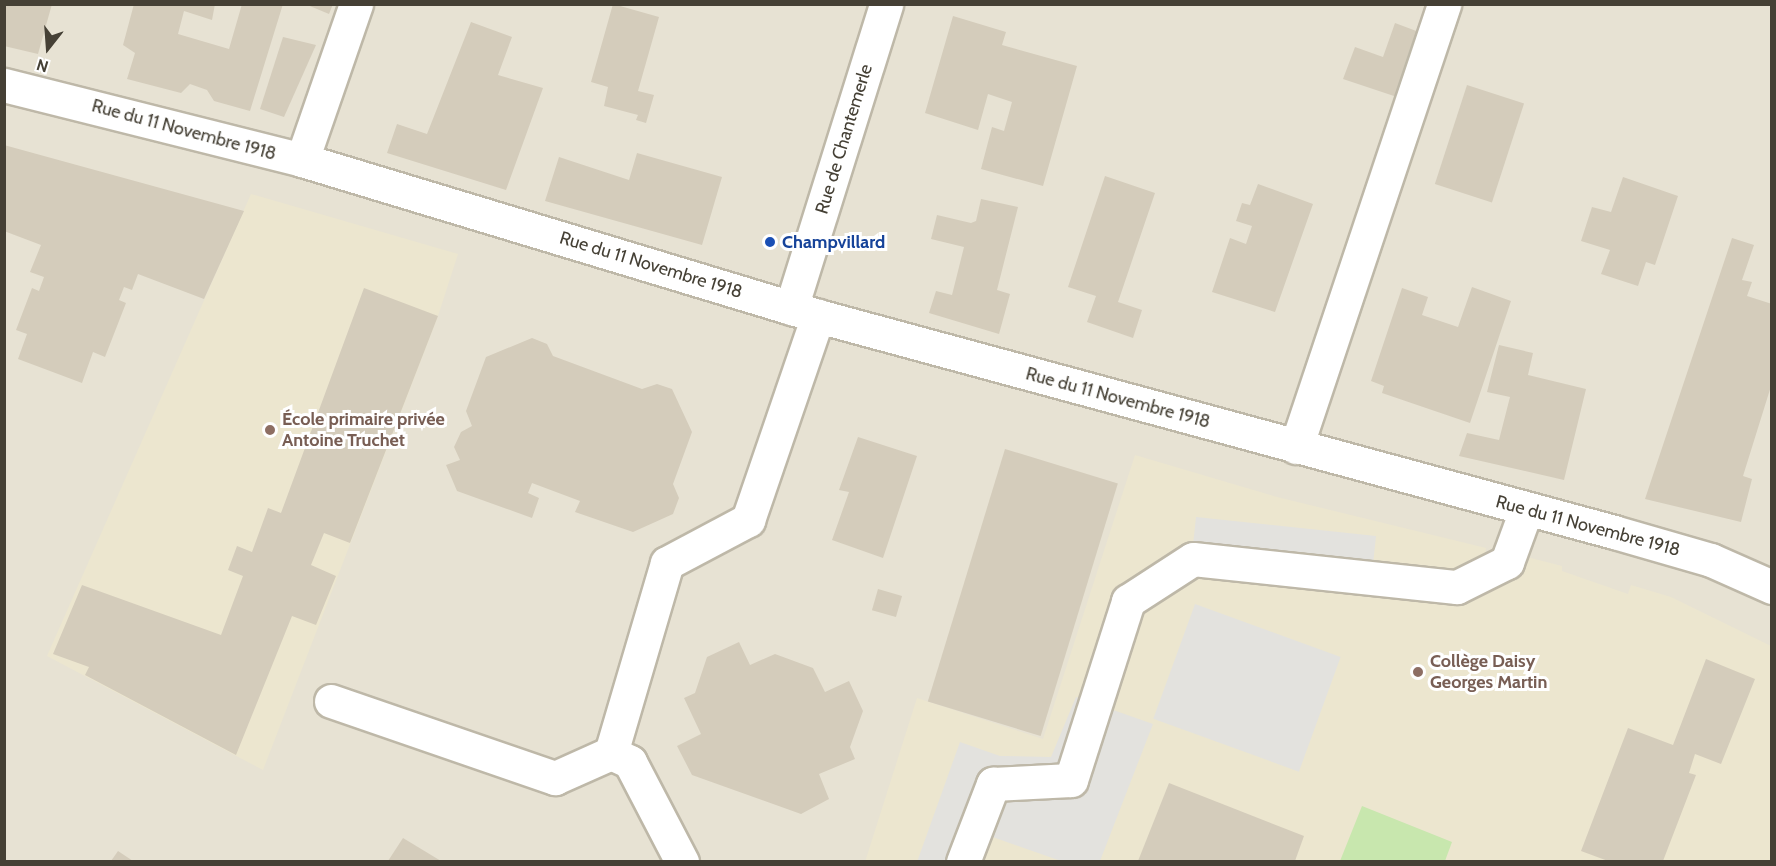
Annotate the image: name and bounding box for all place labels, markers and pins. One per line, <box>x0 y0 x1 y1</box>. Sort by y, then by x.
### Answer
place label: Champvillard <box>782 231 885 253</box>
marker: Champvillard <box>763 235 777 249</box>
place label: École primaire privée Antoine Truchet <box>282 409 445 452</box>
marker: École primaire privée Antoine Truchet <box>263 423 277 437</box>
place label: Collège Daisy Georges Martin <box>1430 651 1547 694</box>
marker: Collège Daisy Georges Martin <box>1411 665 1425 679</box>

